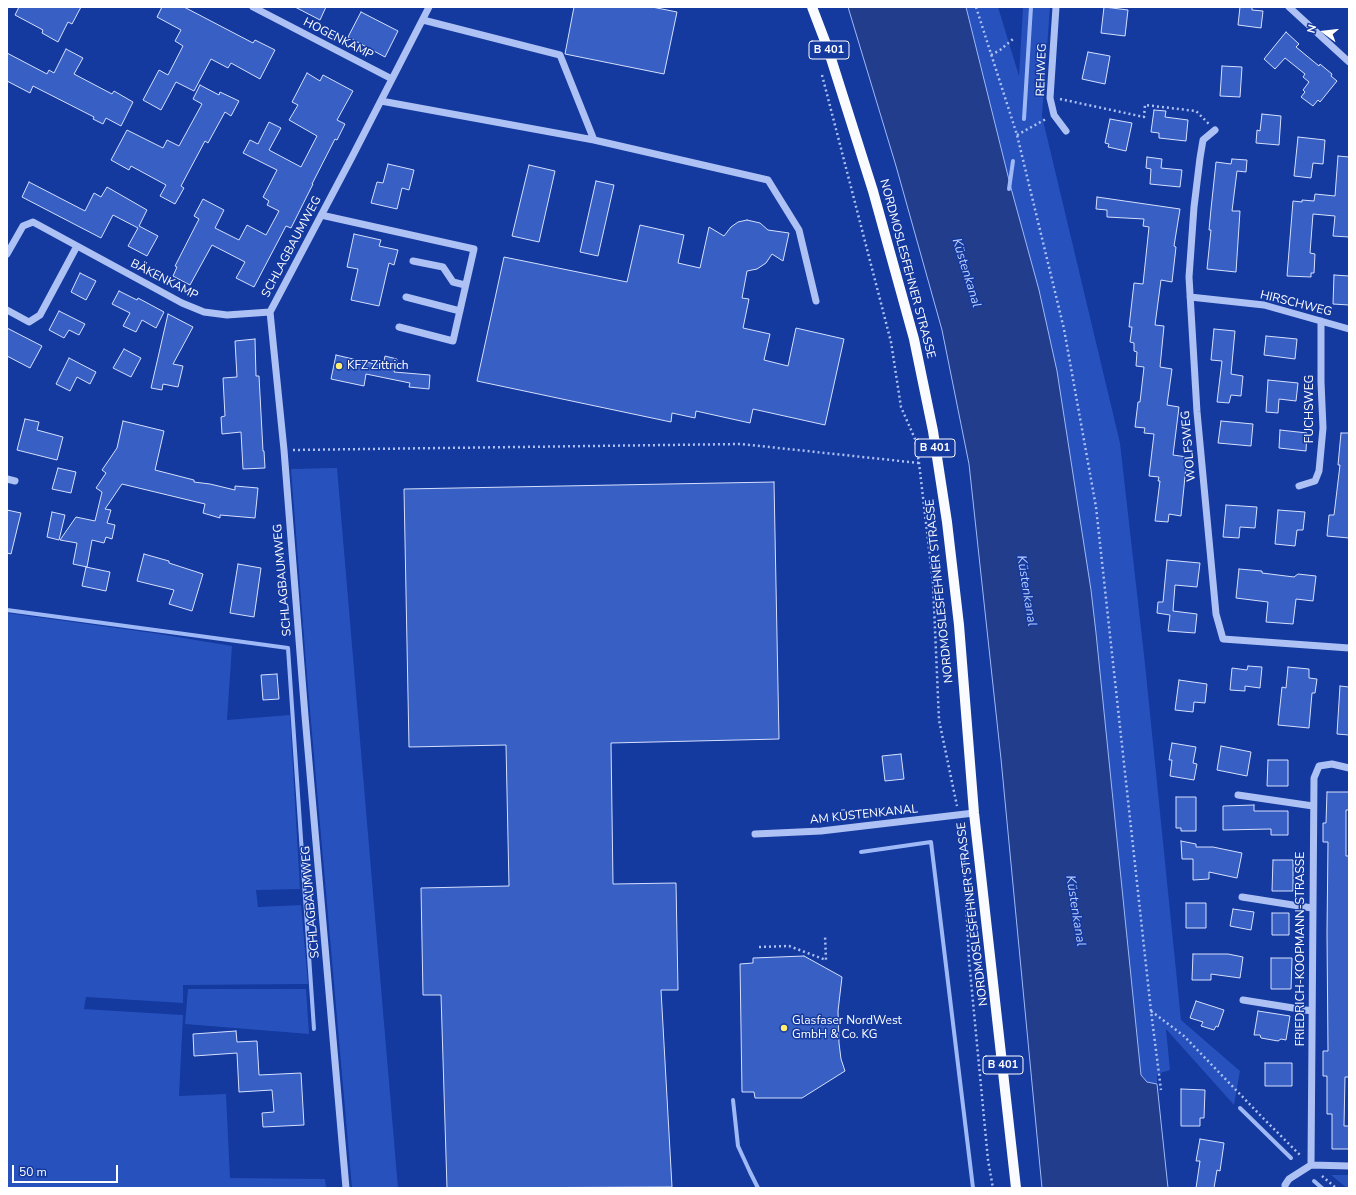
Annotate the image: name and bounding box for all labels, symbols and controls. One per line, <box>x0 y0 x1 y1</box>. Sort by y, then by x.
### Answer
north arrow <box>1304 12 1344 52</box>
street label: HOGENKAMP <box>301 15 375 63</box>
text: N <box>1304 23 1320 35</box>
road number: B 401 <box>809 41 849 59</box>
street label: REHWEG <box>1034 43 1050 97</box>
street label: NORDMOSLESFEHNER STRASSE <box>876 178 938 360</box>
street label: SCHLAGBAUMWEG <box>259 194 325 300</box>
water label: Küstenkanal <box>948 236 984 310</box>
street label: BÄKENKAMP <box>128 257 200 303</box>
street label: HIRSCHWEG <box>1259 288 1333 320</box>
place label: KFZ Zittrich <box>347 359 409 373</box>
marker: KFZ Zittrich <box>334 361 344 371</box>
street label: FUCHSWEG <box>1303 375 1317 443</box>
street label: WOLFSWEG <box>1179 410 1199 482</box>
road number: B 401 <box>915 439 955 457</box>
street label: NORDMOSLESFEHNER STRASSE <box>923 498 957 684</box>
street label: SCHLAGBAUMWEG <box>271 523 295 637</box>
water label: Küstenkanal <box>1013 554 1039 628</box>
street label: AM KÜSTENKANAL <box>809 802 919 828</box>
street label: NORDMOSLESFEHNER STRASSE <box>955 821 991 1007</box>
street label: SCHLAGBAUMWEG <box>299 845 323 959</box>
street label: FRIEDRICH-KOOPMANN-STRASSE <box>1294 852 1308 1046</box>
water label: Küstenkanal <box>1062 874 1088 948</box>
place label: Glasfaser NordWest GmbH & Co. KG <box>792 1014 902 1042</box>
marker: Glasfaser NordWest GmbH & Co. KG <box>779 1023 789 1033</box>
road number: B 401 <box>983 1056 1023 1074</box>
scale bar <box>14 1157 120 1183</box>
text: 50 m <box>19 1164 47 1180</box>

